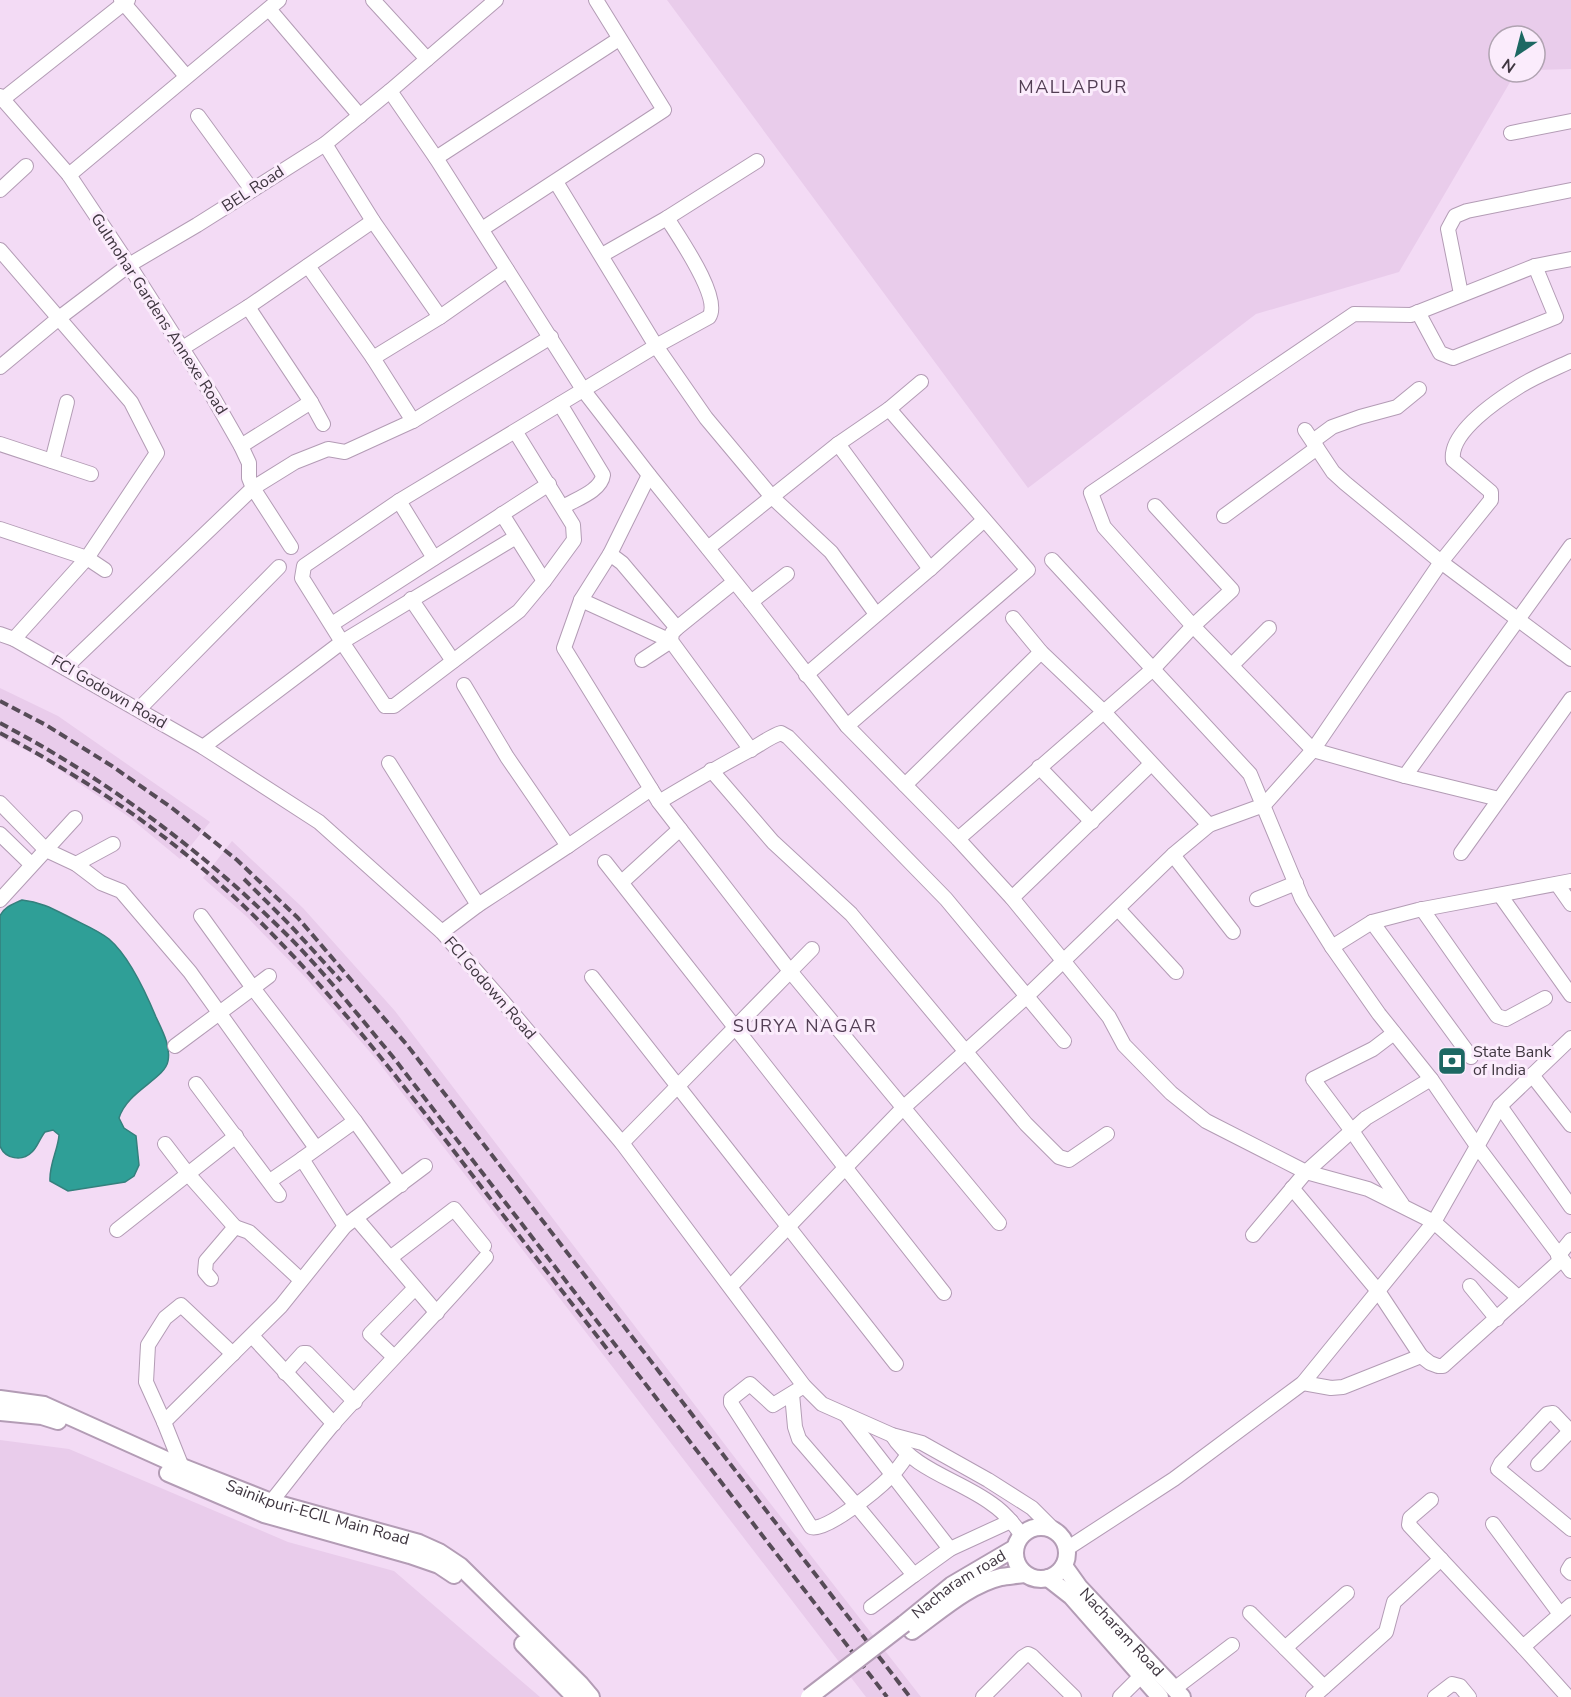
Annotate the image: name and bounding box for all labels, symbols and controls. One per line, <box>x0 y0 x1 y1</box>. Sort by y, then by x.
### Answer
north arrow <box>1487 24 1547 84</box>
text: N <box>1498 53 1520 78</box>
district label: MALLAPUR <box>1018 75 1128 99</box>
street label: BEL Road <box>218 161 288 217</box>
street label: Gulmohar Gardens Annexe Road <box>85 209 233 419</box>
street label: FCI Godown Road <box>47 650 171 734</box>
street label: FCI Godown Road <box>439 932 541 1044</box>
district label: SURYA NAGAR <box>733 1014 877 1038</box>
place label: State Bank of India <box>1473 1041 1552 1081</box>
bank icon: State Bank of India <box>1436 1045 1468 1077</box>
street label: Sainikpuri-ECIL Main Road <box>223 1474 412 1551</box>
street label: Nacharam road <box>907 1545 1010 1624</box>
street label: Nacharam Road <box>1074 1583 1169 1682</box>

